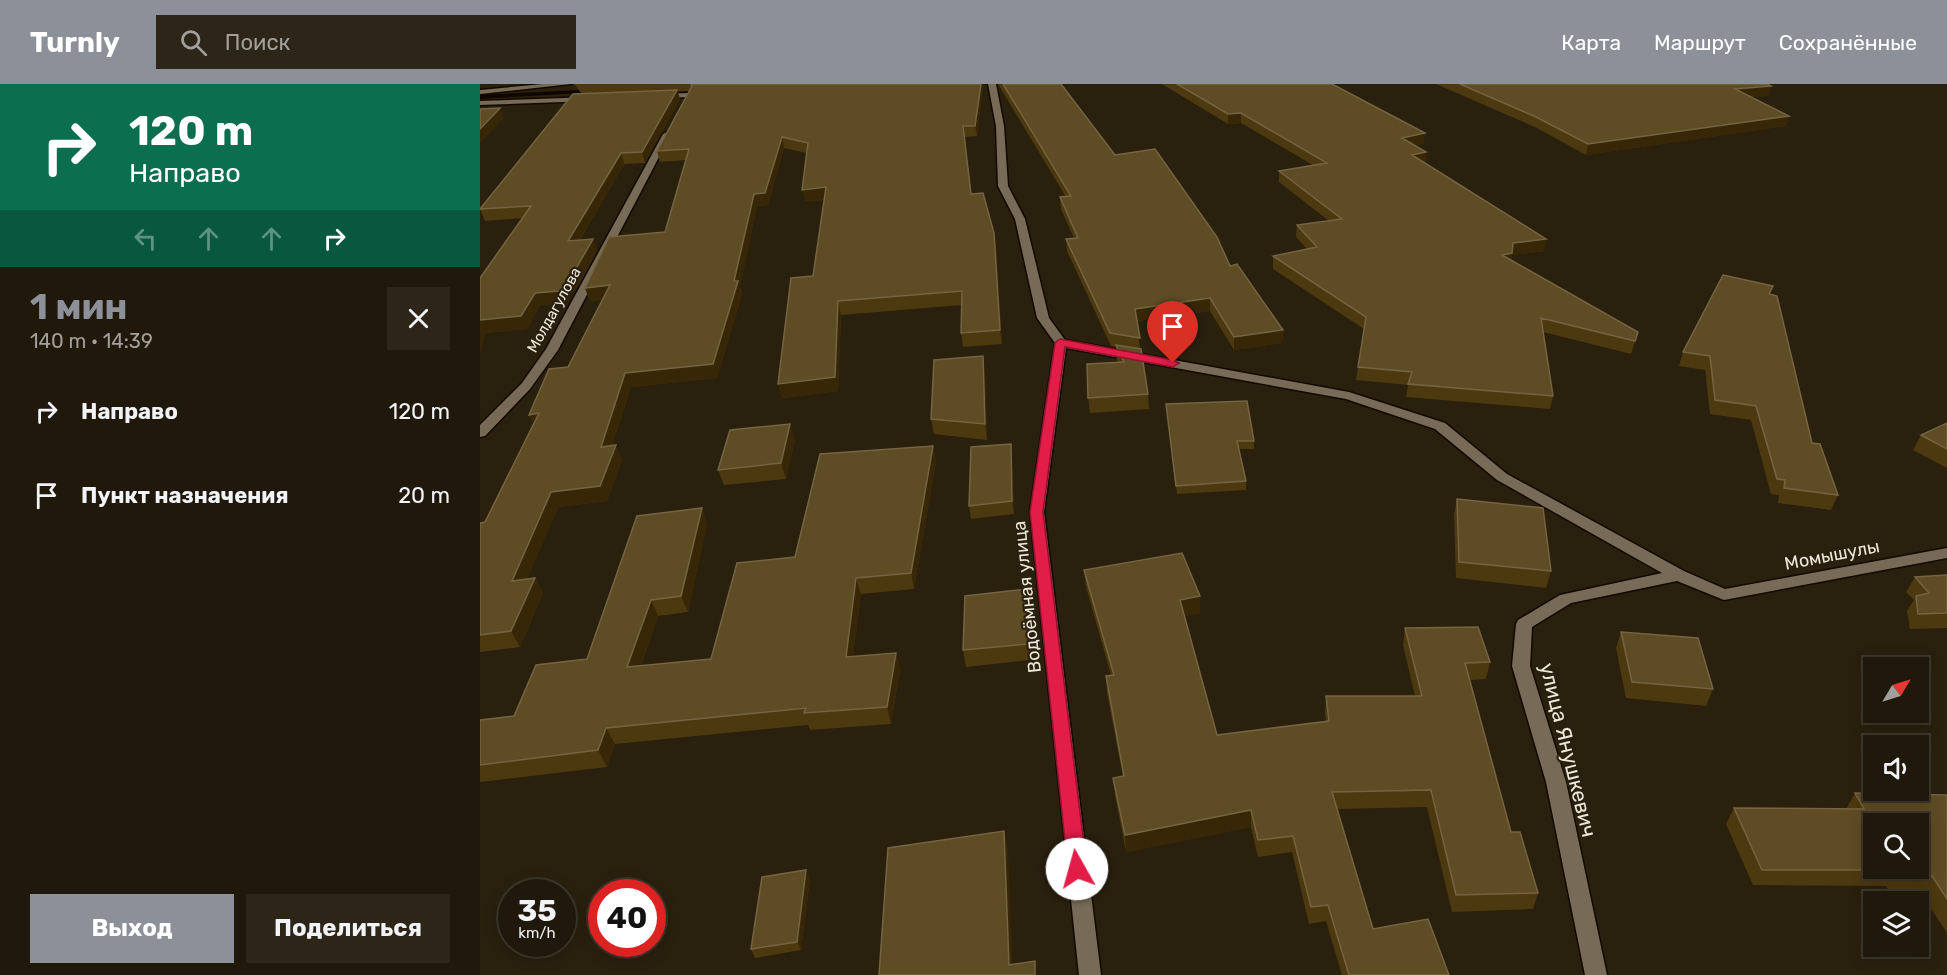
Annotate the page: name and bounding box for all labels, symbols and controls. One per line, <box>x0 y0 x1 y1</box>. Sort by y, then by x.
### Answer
search box <box>156 15 576 69</box>
text: Turnly <box>30 26 120 59</box>
icon: search <box>177 26 210 59</box>
text: Поиск <box>225 29 290 56</box>
text: Карта <box>1561 30 1621 55</box>
text: Маршрут <box>1654 30 1746 55</box>
text: Сохранённые <box>1779 30 1917 55</box>
text: 120 m <box>129 106 253 156</box>
icon: right <box>30 108 108 186</box>
text: Направо <box>129 157 241 189</box>
icon: left <box>129 222 162 255</box>
icon: ahead <box>192 222 225 255</box>
icon: ahead <box>255 222 288 255</box>
icon: right <box>318 222 351 255</box>
street label: Молдагулова <box>523 264 585 356</box>
text: 1 мин <box>30 285 128 328</box>
button: close <box>387 287 450 350</box>
pin <box>1147 301 1198 363</box>
icon: arrive <box>1156 310 1189 343</box>
text: 140 m · 14:39 <box>30 329 153 353</box>
icon: right <box>30 395 63 428</box>
text: Направо <box>81 398 178 425</box>
text: 120 m <box>389 398 450 425</box>
icon: arrive <box>30 479 63 512</box>
text: Пункт назначения <box>81 482 289 509</box>
text: 20 m <box>398 482 450 509</box>
street label: Водоёмная улица <box>1008 520 1046 674</box>
street label: Момышулы <box>1783 535 1881 575</box>
north arrow <box>1863 657 1929 723</box>
map controls <box>1863 657 1929 957</box>
street label: улица Янушкевич <box>1535 660 1602 840</box>
button: sound <box>1863 735 1929 801</box>
button: search <box>1863 813 1929 879</box>
position arrow <box>1045 837 1109 901</box>
speed limit sign: 40 <box>588 879 666 957</box>
button: layers <box>1863 891 1929 957</box>
text: 35 <box>517 893 557 929</box>
button: Выход <box>30 894 234 963</box>
button: Поделиться <box>246 894 450 963</box>
text: km/h <box>518 924 556 942</box>

